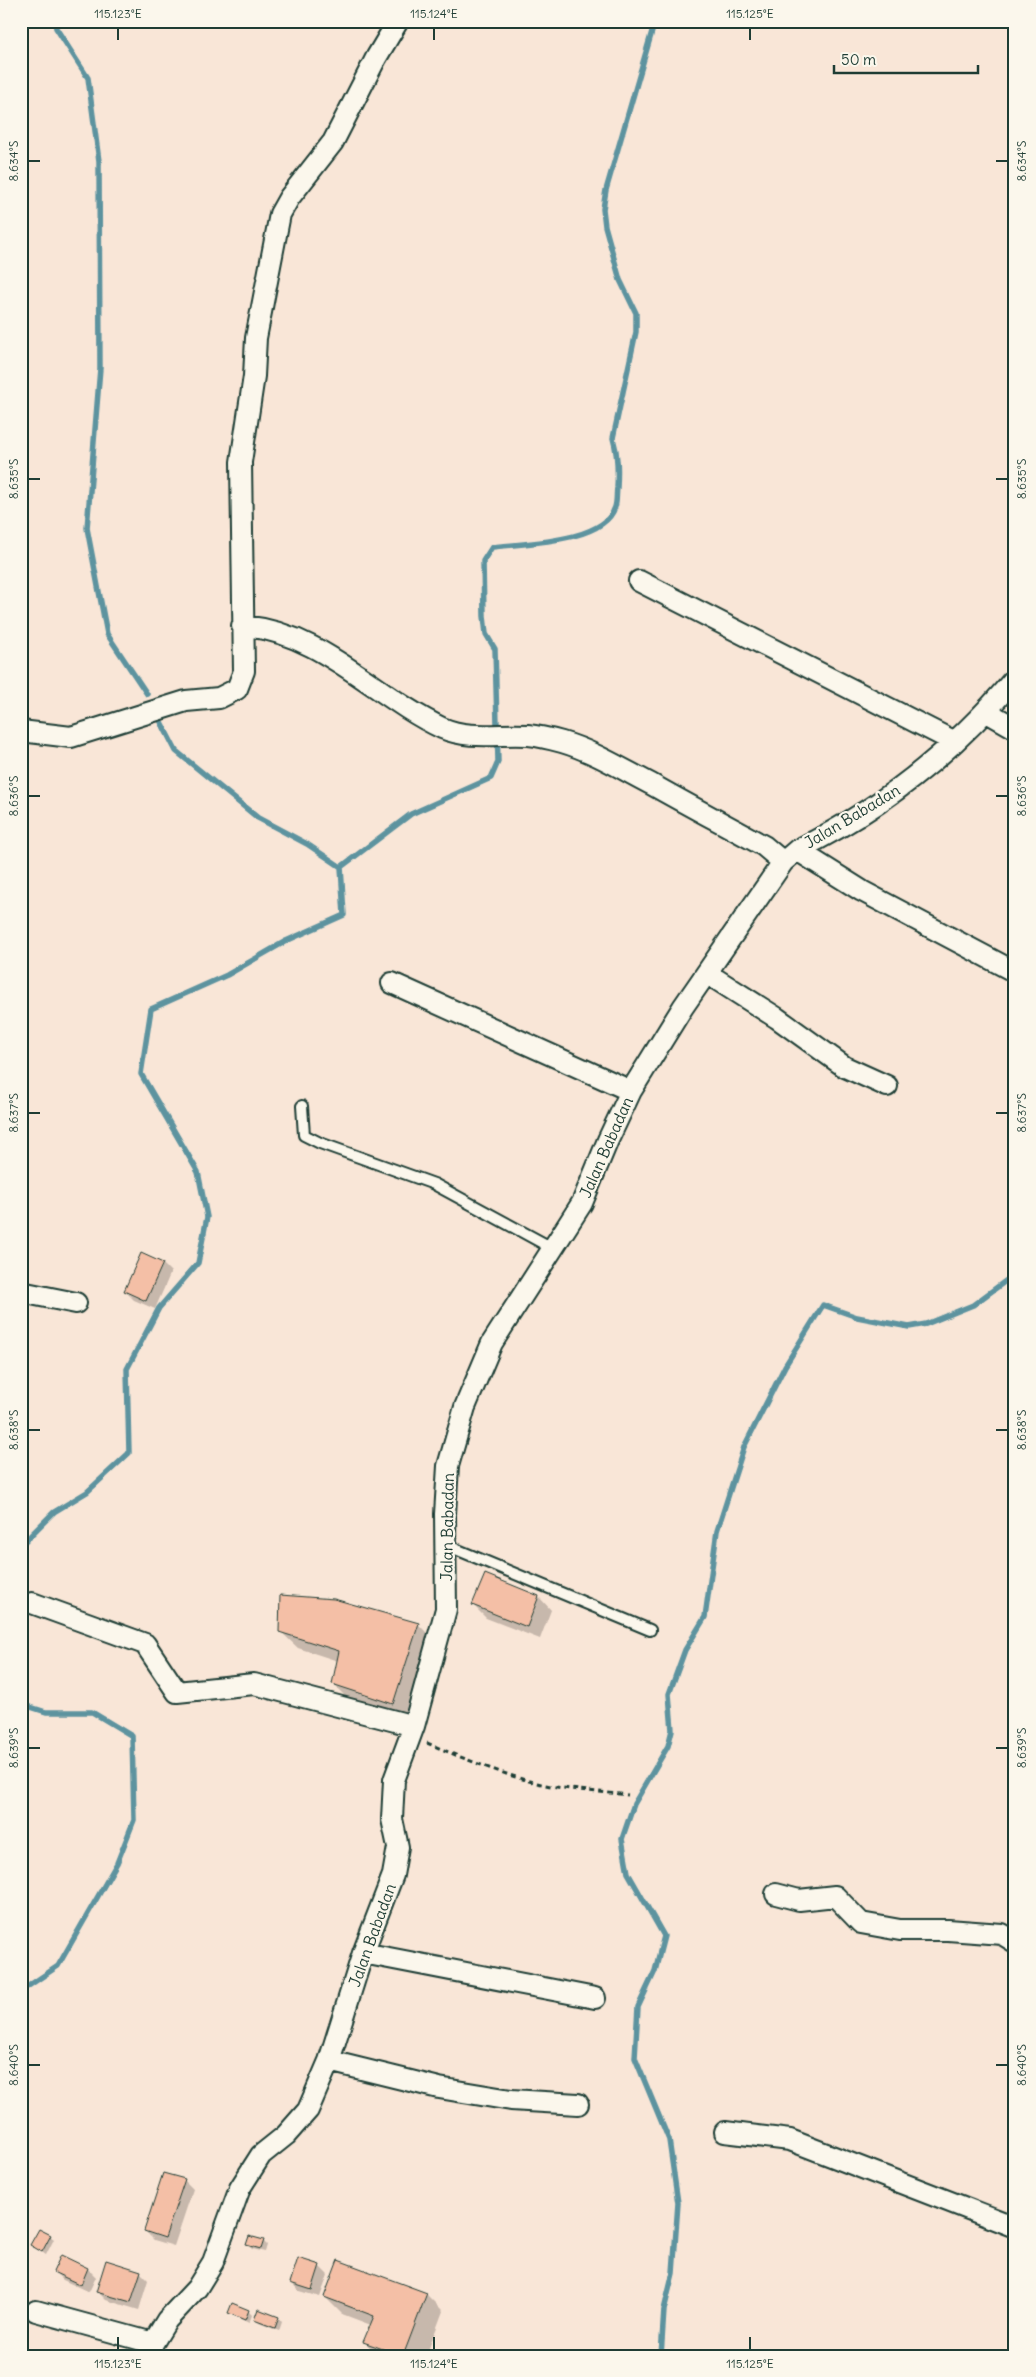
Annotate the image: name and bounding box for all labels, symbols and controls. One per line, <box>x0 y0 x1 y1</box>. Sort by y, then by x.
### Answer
text: 115.123°E <box>94 6 142 21</box>
text: 115.124°E <box>410 6 458 21</box>
text: 115.125°E <box>726 6 774 21</box>
scale bar <box>834 42 977 74</box>
text: 50 m <box>841 50 876 69</box>
text: 8.634°S <box>6 140 21 181</box>
text: 8.634°S <box>1014 140 1029 181</box>
text: 8.635°S <box>6 458 21 499</box>
text: 8.635°S <box>1014 458 1029 499</box>
text: 8.636°S <box>6 775 21 816</box>
text: 8.636°S <box>1014 775 1029 816</box>
street label: Jalan Babadan <box>800 780 904 852</box>
text: 8.637°S <box>6 1093 21 1133</box>
street label: Jalan Babadan <box>575 1093 637 1201</box>
text: 8.637°S <box>1014 1093 1029 1133</box>
text: 8.638°S <box>6 1409 21 1450</box>
text: 8.638°S <box>1014 1409 1029 1450</box>
street label: Jalan Babadan <box>436 1473 458 1581</box>
text: 8.639°S <box>6 1727 21 1768</box>
text: 8.639°S <box>1014 1727 1029 1768</box>
street label: Jalan Babadan <box>344 1881 400 1989</box>
text: 8.640°S <box>6 2044 21 2086</box>
text: 8.640°S <box>1014 2044 1029 2086</box>
text: 115.123°E <box>94 2356 142 2371</box>
text: 115.124°E <box>410 2356 458 2371</box>
text: 115.125°E <box>726 2356 774 2371</box>

